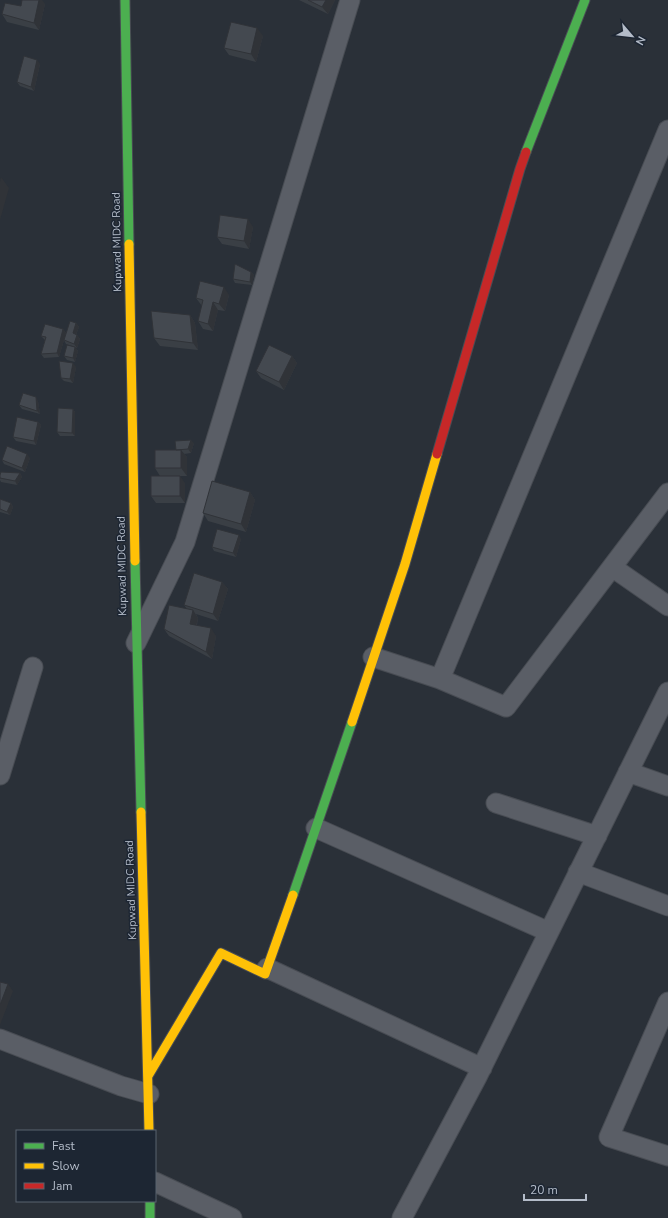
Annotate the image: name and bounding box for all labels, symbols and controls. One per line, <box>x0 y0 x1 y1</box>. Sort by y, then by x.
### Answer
north arrow <box>612 16 652 56</box>
text: N <box>632 33 649 48</box>
street label: Kupwad MIDC Road <box>109 192 125 292</box>
street label: Kupwad MIDC Road <box>114 516 130 616</box>
street label: Kupwad MIDC Road <box>122 840 140 940</box>
legend <box>16 1130 156 1202</box>
text: Fast <box>52 1138 75 1154</box>
text: Slow <box>52 1158 80 1174</box>
scale bar <box>524 1176 586 1202</box>
text: Jam <box>51 1178 73 1194</box>
text: 20 m <box>530 1182 558 1198</box>

